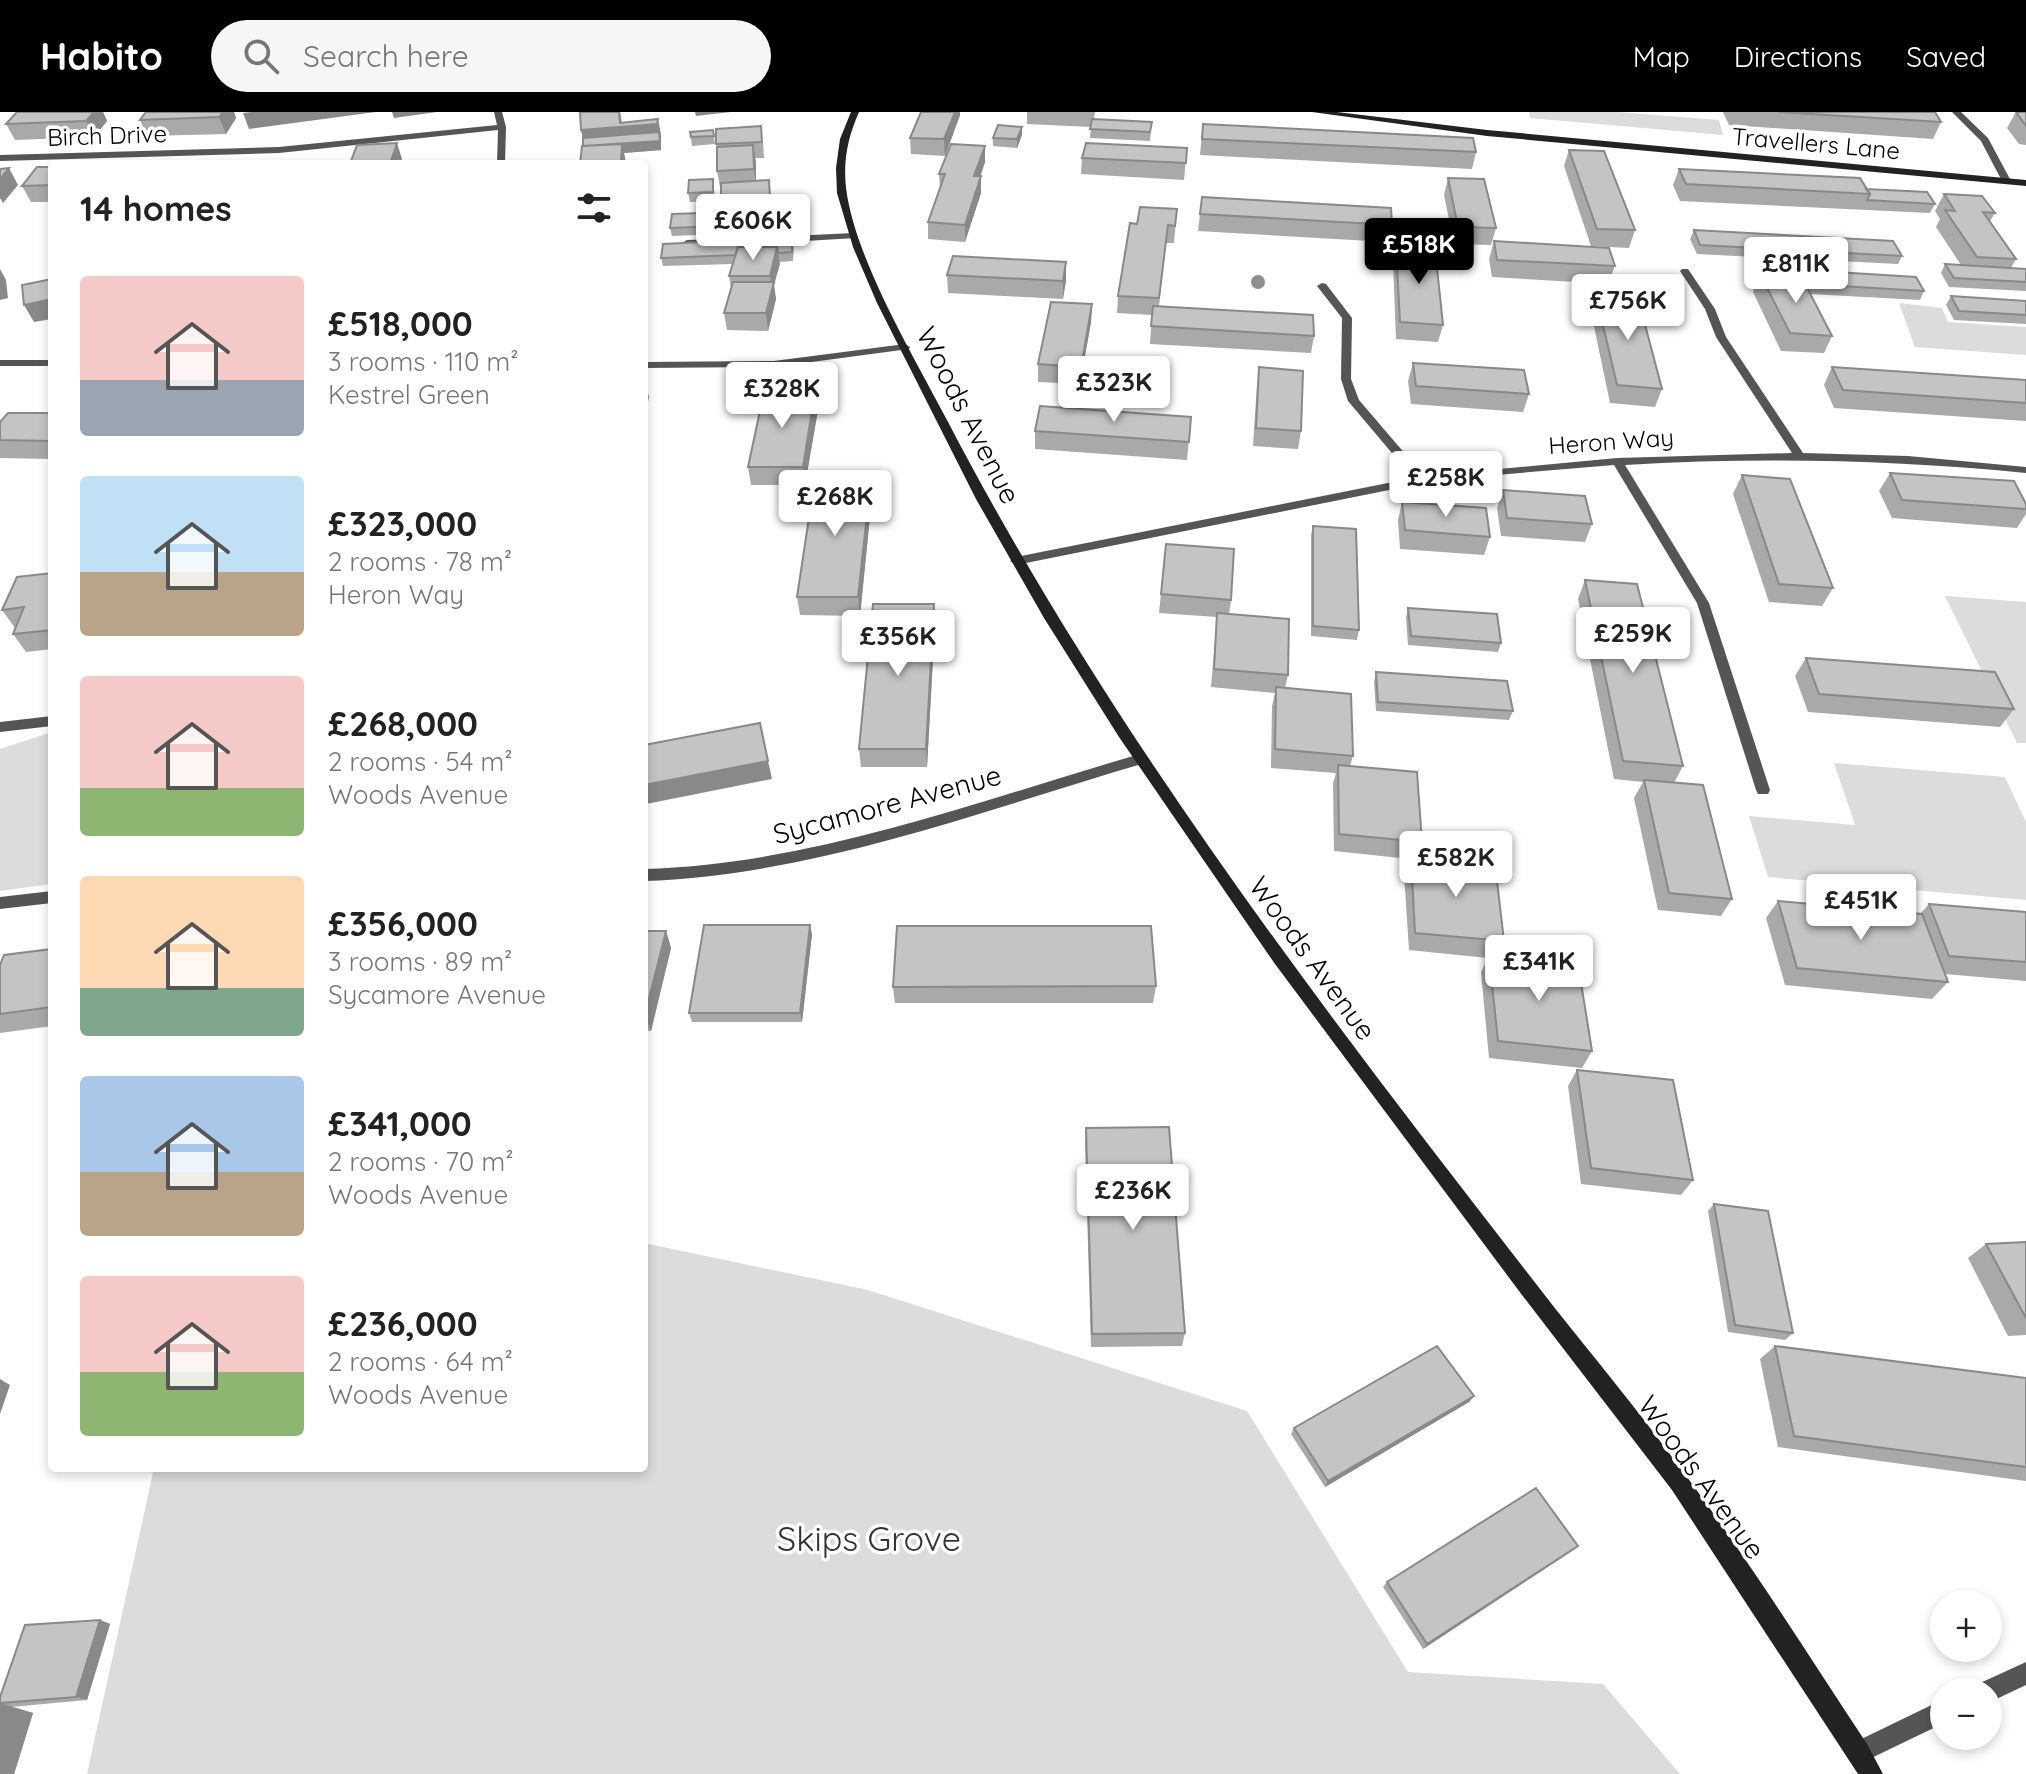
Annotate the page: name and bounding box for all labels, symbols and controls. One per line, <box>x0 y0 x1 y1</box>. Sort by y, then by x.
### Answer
search box <box>211 20 771 92</box>
text: Habito <box>40 32 163 80</box>
icon: search <box>239 34 283 78</box>
text: Search here <box>303 37 469 75</box>
text: Map <box>1633 39 1690 74</box>
text: Directions <box>1734 39 1862 74</box>
text: Saved <box>1906 39 1986 74</box>
street label: Birch Drive <box>47 118 167 152</box>
street label: Travellers Lane <box>1731 121 1901 165</box>
icon: filters <box>572 186 616 230</box>
text: 14 homes <box>80 187 232 230</box>
pin: £606K <box>697 194 809 262</box>
text: £606K <box>714 203 792 236</box>
pin: £518K <box>1363 218 1475 286</box>
text: £518K <box>1383 227 1455 260</box>
pin: £811K <box>1740 237 1852 305</box>
text: £811K <box>1762 246 1830 279</box>
pin: £756K <box>1572 274 1684 342</box>
text: £756K <box>1590 283 1666 316</box>
text: £518,000 <box>328 302 473 345</box>
icon: home <box>144 308 240 404</box>
street label: Woods Avenue <box>909 321 1029 509</box>
text: 3 rooms · 110 m² <box>328 345 519 378</box>
pin: £323K <box>1058 356 1170 424</box>
pin: £328K <box>726 362 838 430</box>
text: £323K <box>1076 365 1152 398</box>
text: £328K <box>744 371 820 404</box>
text: Kestrel Green <box>328 378 490 411</box>
street label: Heron Way <box>1547 422 1675 460</box>
pin: £258K <box>1390 451 1502 519</box>
text: £258K <box>1407 460 1485 493</box>
pin: £268K <box>779 470 891 538</box>
text: £268K <box>797 479 873 512</box>
text: £323,000 <box>328 502 477 545</box>
icon: home <box>144 508 240 604</box>
text: 2 rooms · 78 m² <box>328 545 512 578</box>
text: Heron Way <box>328 578 464 611</box>
pin: £259K <box>1577 607 1689 675</box>
pin: £356K <box>842 610 954 678</box>
text: £259K <box>1594 616 1672 649</box>
text: £356K <box>860 619 936 652</box>
text: £268,000 <box>328 702 478 745</box>
icon: home <box>144 708 240 804</box>
text: 2 rooms · 54 m² <box>328 745 512 778</box>
street label: Sycamore Avenue <box>769 757 1005 851</box>
text: Woods Avenue <box>328 778 508 811</box>
pin: £582K <box>1400 831 1512 899</box>
text: £582K <box>1417 840 1495 873</box>
street label: Woods Avenue <box>1242 869 1384 1047</box>
pin: £451K <box>1805 874 1917 942</box>
text: £451K <box>1824 883 1898 916</box>
text: £356,000 <box>328 902 478 945</box>
icon: home <box>144 908 240 1004</box>
pin: £341K <box>1483 935 1595 1003</box>
text: £341K <box>1503 944 1575 977</box>
text: 3 rooms · 89 m² <box>328 945 512 978</box>
text: Sycamore Avenue <box>328 978 546 1011</box>
text: £341,000 <box>328 1102 472 1145</box>
icon: home <box>144 1108 240 1204</box>
text: 2 rooms · 70 m² <box>328 1145 513 1178</box>
pin: £236K <box>1077 1164 1189 1232</box>
text: £236K <box>1095 1173 1171 1206</box>
text: Woods Avenue <box>328 1178 508 1211</box>
text: £236,000 <box>328 1302 478 1345</box>
icon: home <box>144 1308 240 1404</box>
text: 2 rooms · 64 m² <box>328 1345 513 1378</box>
text: Woods Avenue <box>328 1378 508 1411</box>
street label: Woods Avenue <box>1631 1388 1773 1566</box>
park label: Skips Grove <box>777 1517 961 1560</box>
map controls <box>1930 1590 2002 1750</box>
button: + <box>1930 1590 2002 1662</box>
button: − <box>1930 1678 2002 1750</box>

